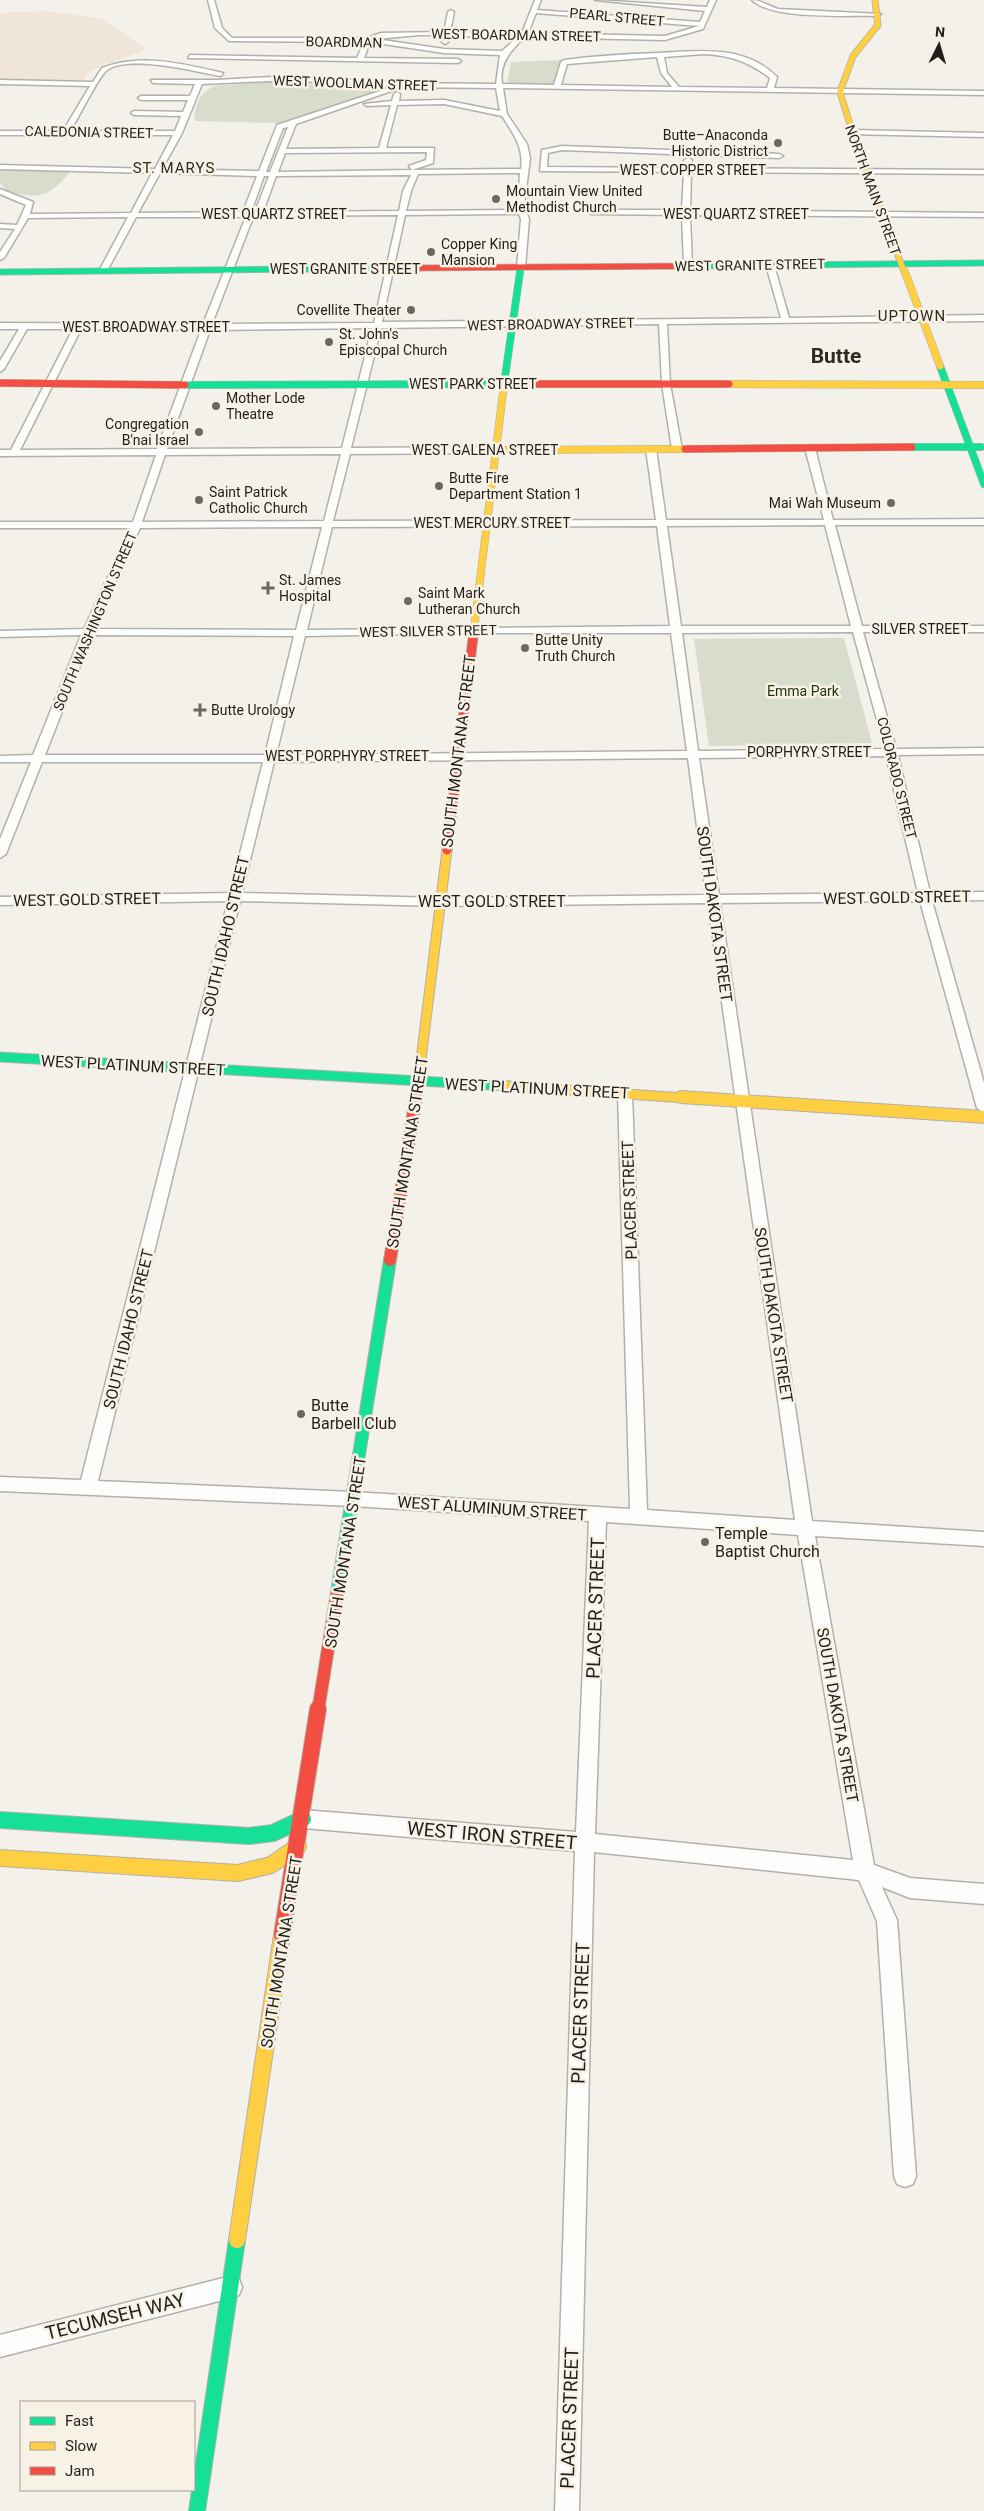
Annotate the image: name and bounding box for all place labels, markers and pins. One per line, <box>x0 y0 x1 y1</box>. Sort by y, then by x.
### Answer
place label: Butte–Anaconda Historic District <box>663 127 768 159</box>
marker: Butte–Anaconda Historic District <box>772 137 784 149</box>
place label: Mountain View United Methodist Church <box>506 183 642 215</box>
marker: Mountain View United Methodist Church <box>490 193 502 205</box>
place label: Copper King Mansion <box>441 236 517 268</box>
marker: Copper King Mansion <box>425 246 437 258</box>
place label: Covellite Theater <box>297 302 401 318</box>
marker: Covellite Theater <box>405 304 417 316</box>
place label: St. John's Episcopal Church <box>339 326 447 358</box>
marker: St. John's Episcopal Church <box>323 336 335 348</box>
place label: Mother Lode Theatre <box>226 390 305 422</box>
marker: Mother Lode Theatre <box>210 400 222 412</box>
place label: Congregation B'nai Israel <box>105 416 189 448</box>
marker: Congregation B'nai Israel <box>193 426 205 438</box>
place label: Butte Fire Department Station 1 <box>449 470 582 502</box>
marker: Butte Fire Department Station 1 <box>433 480 445 492</box>
place label: Saint Patrick Catholic Church <box>209 484 308 516</box>
marker: Saint Patrick Catholic Church <box>193 494 205 506</box>
place label: Mai Wah Museum <box>769 495 881 511</box>
marker: Mai Wah Museum <box>885 497 897 509</box>
place label: St. James Hospital <box>279 572 341 604</box>
marker: St. James Hospital <box>261 581 275 595</box>
place label: Saint Mark Lutheran Church <box>418 585 520 617</box>
marker: Saint Mark Lutheran Church <box>402 595 414 607</box>
place label: Butte Unity Truth Church <box>535 632 615 664</box>
marker: Butte Unity Truth Church <box>519 642 531 654</box>
place label: Butte Urology <box>211 702 295 718</box>
marker: Butte Urology <box>193 703 207 717</box>
place label: Butte Barbell Club <box>311 1396 396 1433</box>
marker: Butte Barbell Club <box>295 1408 307 1420</box>
place label: Temple Baptist Church <box>715 1524 820 1561</box>
marker: Temple Baptist Church <box>699 1536 711 1548</box>

